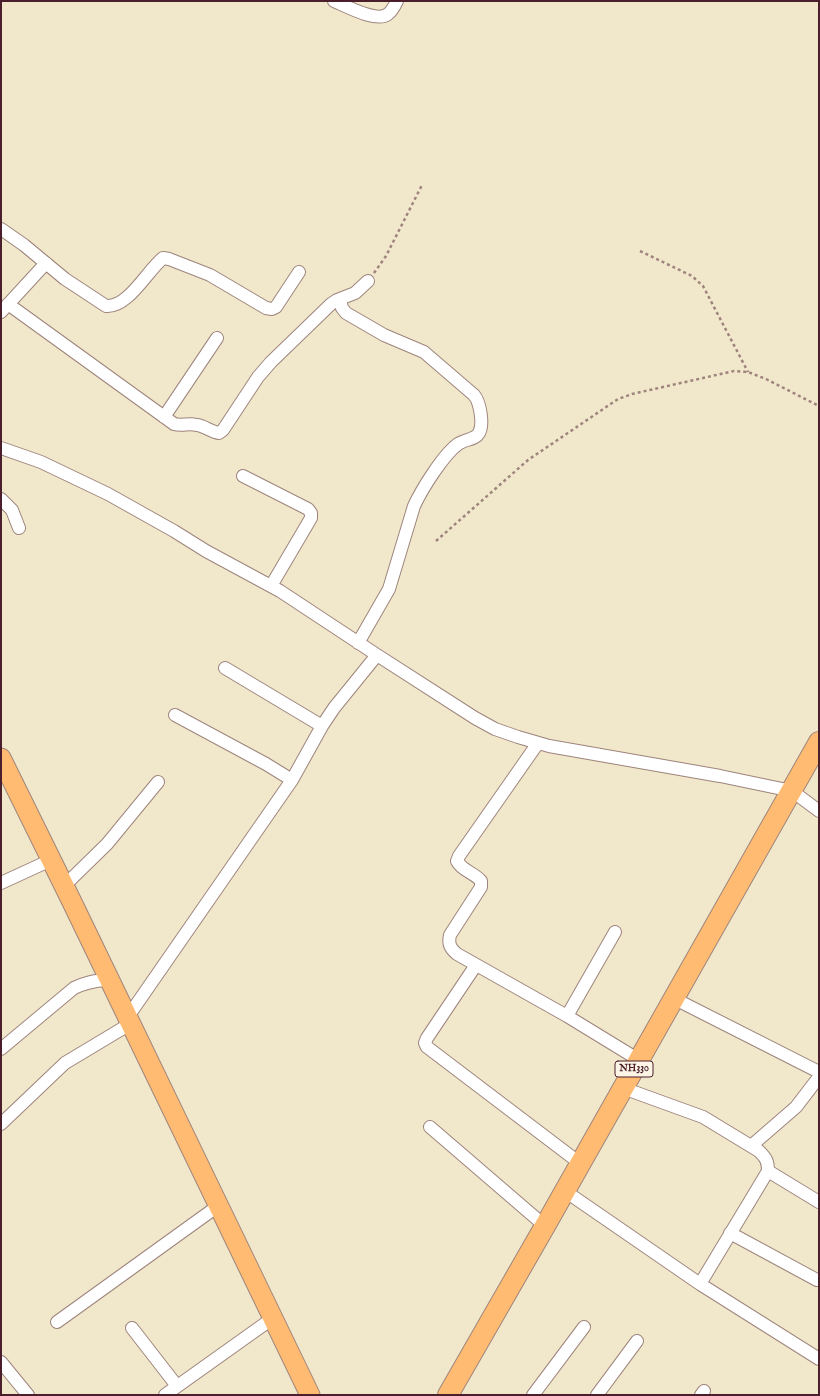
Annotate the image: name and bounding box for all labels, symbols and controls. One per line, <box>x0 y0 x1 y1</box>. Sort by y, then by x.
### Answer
road number: NH330 <box>615 1061 653 1077</box>

